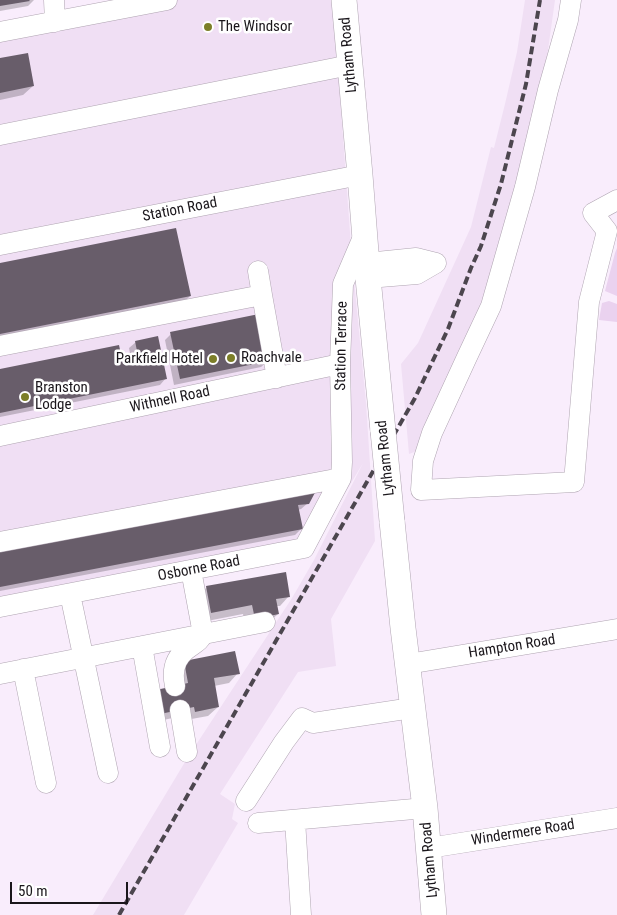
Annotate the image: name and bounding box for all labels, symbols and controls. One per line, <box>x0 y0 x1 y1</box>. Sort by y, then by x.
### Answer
street label: Lytham Road <box>337 16 361 94</box>
place label: The Windsor <box>218 18 292 36</box>
marker: The Windsor <box>202 21 214 33</box>
street label: Station Road <box>141 194 219 226</box>
street label: Station Terrace <box>332 301 352 391</box>
place label: Roachvale <box>241 349 302 367</box>
place label: Parkfield Hotel <box>116 350 203 368</box>
marker: Roachvale <box>225 352 237 364</box>
marker: Parkfield Hotel <box>207 353 219 365</box>
place label: Branston Lodge <box>35 379 88 414</box>
street label: Withnell Road <box>128 383 212 417</box>
marker: Branston Lodge <box>19 391 31 403</box>
street label: Lytham Road <box>373 419 399 497</box>
street label: Osborne Road <box>156 552 242 586</box>
street label: Hampton Road <box>467 631 557 663</box>
street label: Windermere Road <box>470 816 576 850</box>
street label: Lytham Road <box>418 821 442 899</box>
scale bar <box>12 872 130 904</box>
text: 50 m <box>18 882 48 900</box>

